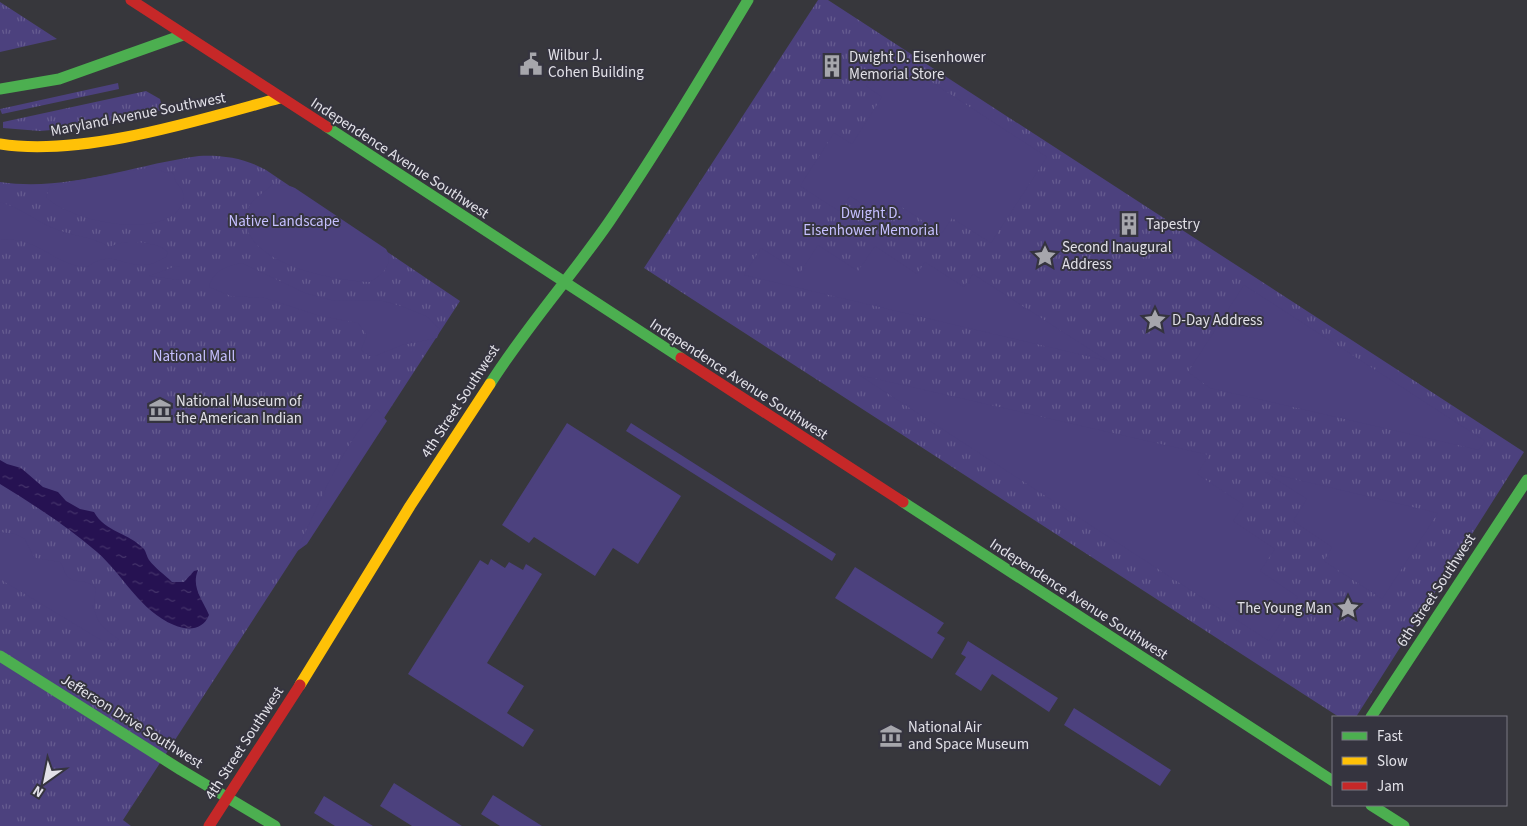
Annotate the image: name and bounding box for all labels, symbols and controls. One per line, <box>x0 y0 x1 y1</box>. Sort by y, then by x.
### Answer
place label: Wilbur J. Cohen Building <box>548 45 644 83</box>
place label: Dwight D. Eisenhower Memorial Store <box>849 47 986 85</box>
public building icon: Wilbur J. Cohen Building <box>518 51 544 77</box>
building icon: Dwight D. Eisenhower Memorial Store <box>819 53 845 79</box>
street label: Maryland Avenue Southwest <box>49 87 227 142</box>
street label: Independence Avenue Southwest <box>306 93 493 224</box>
park label: Dwight D. Eisenhower Memorial <box>803 203 939 241</box>
park label: Native Landscape <box>229 211 339 232</box>
building icon: Tapestry <box>1116 211 1142 237</box>
place label: Tapestry <box>1146 214 1200 235</box>
place label: Second Inaugural Address <box>1062 237 1172 275</box>
place icon: Second Inaugural Address <box>1032 243 1058 269</box>
place icon: D-Day Address <box>1142 307 1168 333</box>
place label: D-Day Address <box>1172 310 1263 331</box>
street label: Independence Avenue Southwest <box>645 314 832 445</box>
street label: 4th Street Southwest <box>416 341 505 462</box>
park label: National Mall <box>153 346 236 367</box>
place label: National Museum of the American Indian <box>176 391 302 429</box>
museum icon: National Museum of the American Indian <box>147 397 173 423</box>
street label: 6th Street Southwest <box>1392 530 1481 651</box>
street label: Independence Avenue Southwest <box>985 534 1172 665</box>
place icon: The Young Man <box>1335 595 1361 621</box>
place label: The Young Man <box>1237 598 1332 619</box>
street label: Jefferson Drive Southwest <box>57 669 207 774</box>
street label: 4th Street Southwest <box>200 683 289 804</box>
legend <box>1332 716 1507 806</box>
place label: National Air and Space Museum <box>908 717 1029 755</box>
museum icon: National Air and Space Museum <box>878 723 904 749</box>
text: Fast <box>1377 726 1403 747</box>
text: Slow <box>1377 751 1408 772</box>
north arrow <box>20 756 70 806</box>
text: Jam <box>1377 776 1404 797</box>
text: N <box>29 780 48 802</box>

